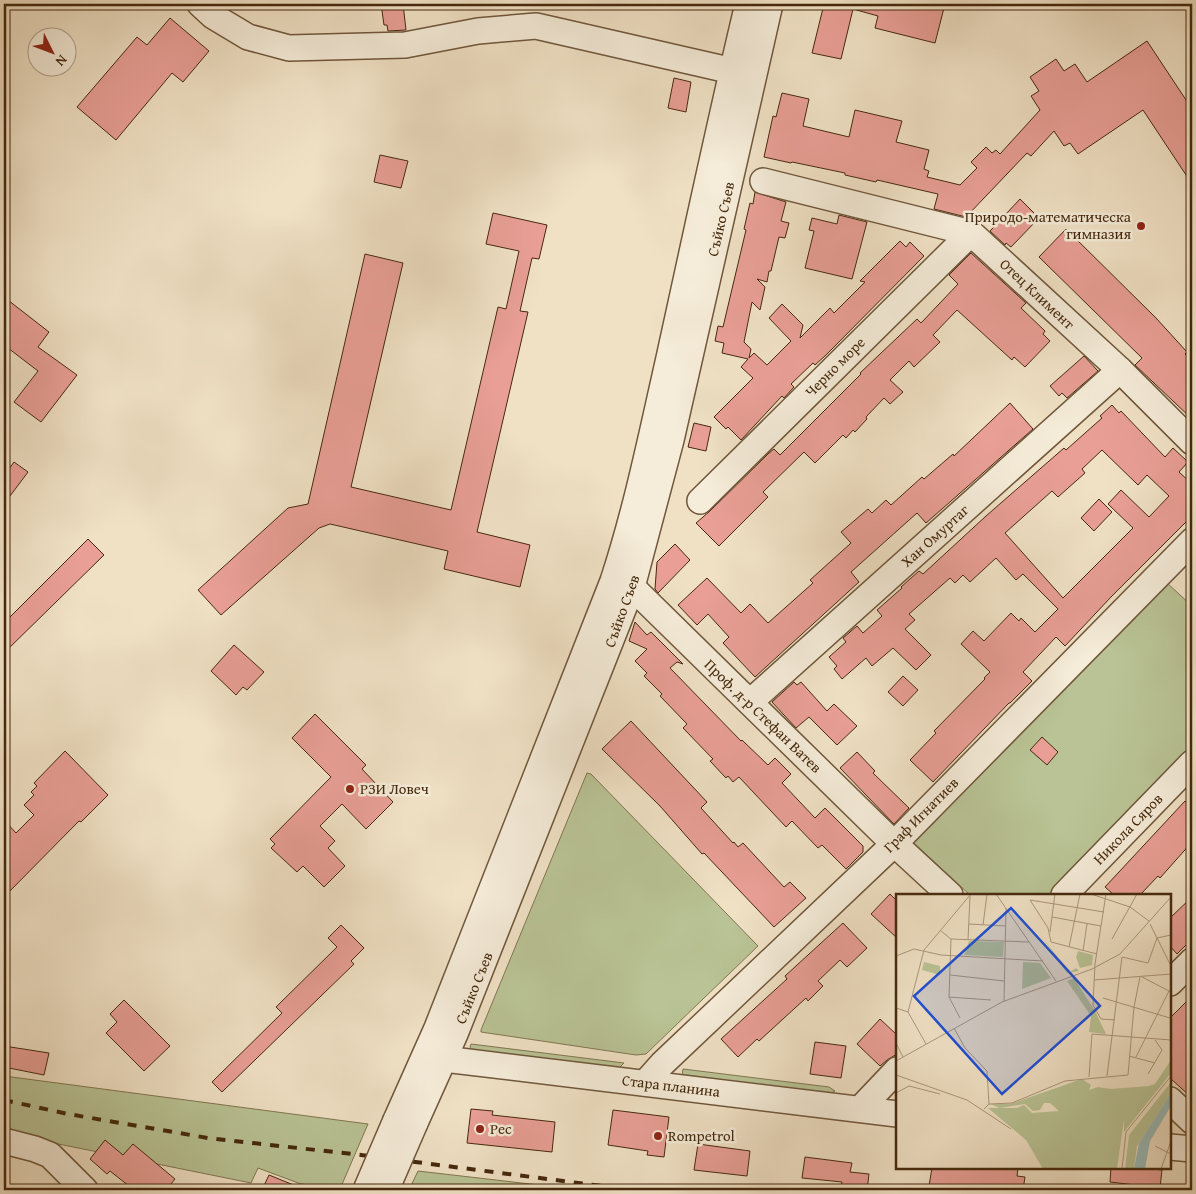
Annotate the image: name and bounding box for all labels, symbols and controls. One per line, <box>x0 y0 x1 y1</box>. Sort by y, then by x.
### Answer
north arrow <box>28 28 78 78</box>
text: N <box>51 51 72 71</box>
street label: Съйко Съев <box>702 179 739 258</box>
place label: Природо-математическа гимназия <box>965 206 1132 244</box>
marker: Природо-математическа гимназия <box>1135 220 1147 232</box>
street label: Отец Климент <box>995 253 1080 334</box>
street label: Черно море <box>800 332 869 401</box>
street label: Хан Омуртаг <box>896 499 974 572</box>
street label: Съйко Съев <box>599 572 644 650</box>
street label: Проф. д-р Стефан Ватев <box>700 654 827 777</box>
street label: Граф Игнатиев <box>878 772 963 857</box>
place label: РЗИ Ловеч <box>360 778 429 799</box>
marker: РЗИ Ловеч <box>344 783 356 795</box>
street label: Никола Сяров <box>1088 788 1167 869</box>
inset map <box>896 894 1171 1169</box>
street label: Съйко Съев <box>450 949 498 1027</box>
street label: Стара планина <box>621 1069 722 1102</box>
place label: Рес <box>490 1118 512 1139</box>
marker: Рес <box>474 1123 486 1135</box>
place label: Rompetrol <box>668 1125 735 1146</box>
marker: Rompetrol <box>652 1130 664 1142</box>

